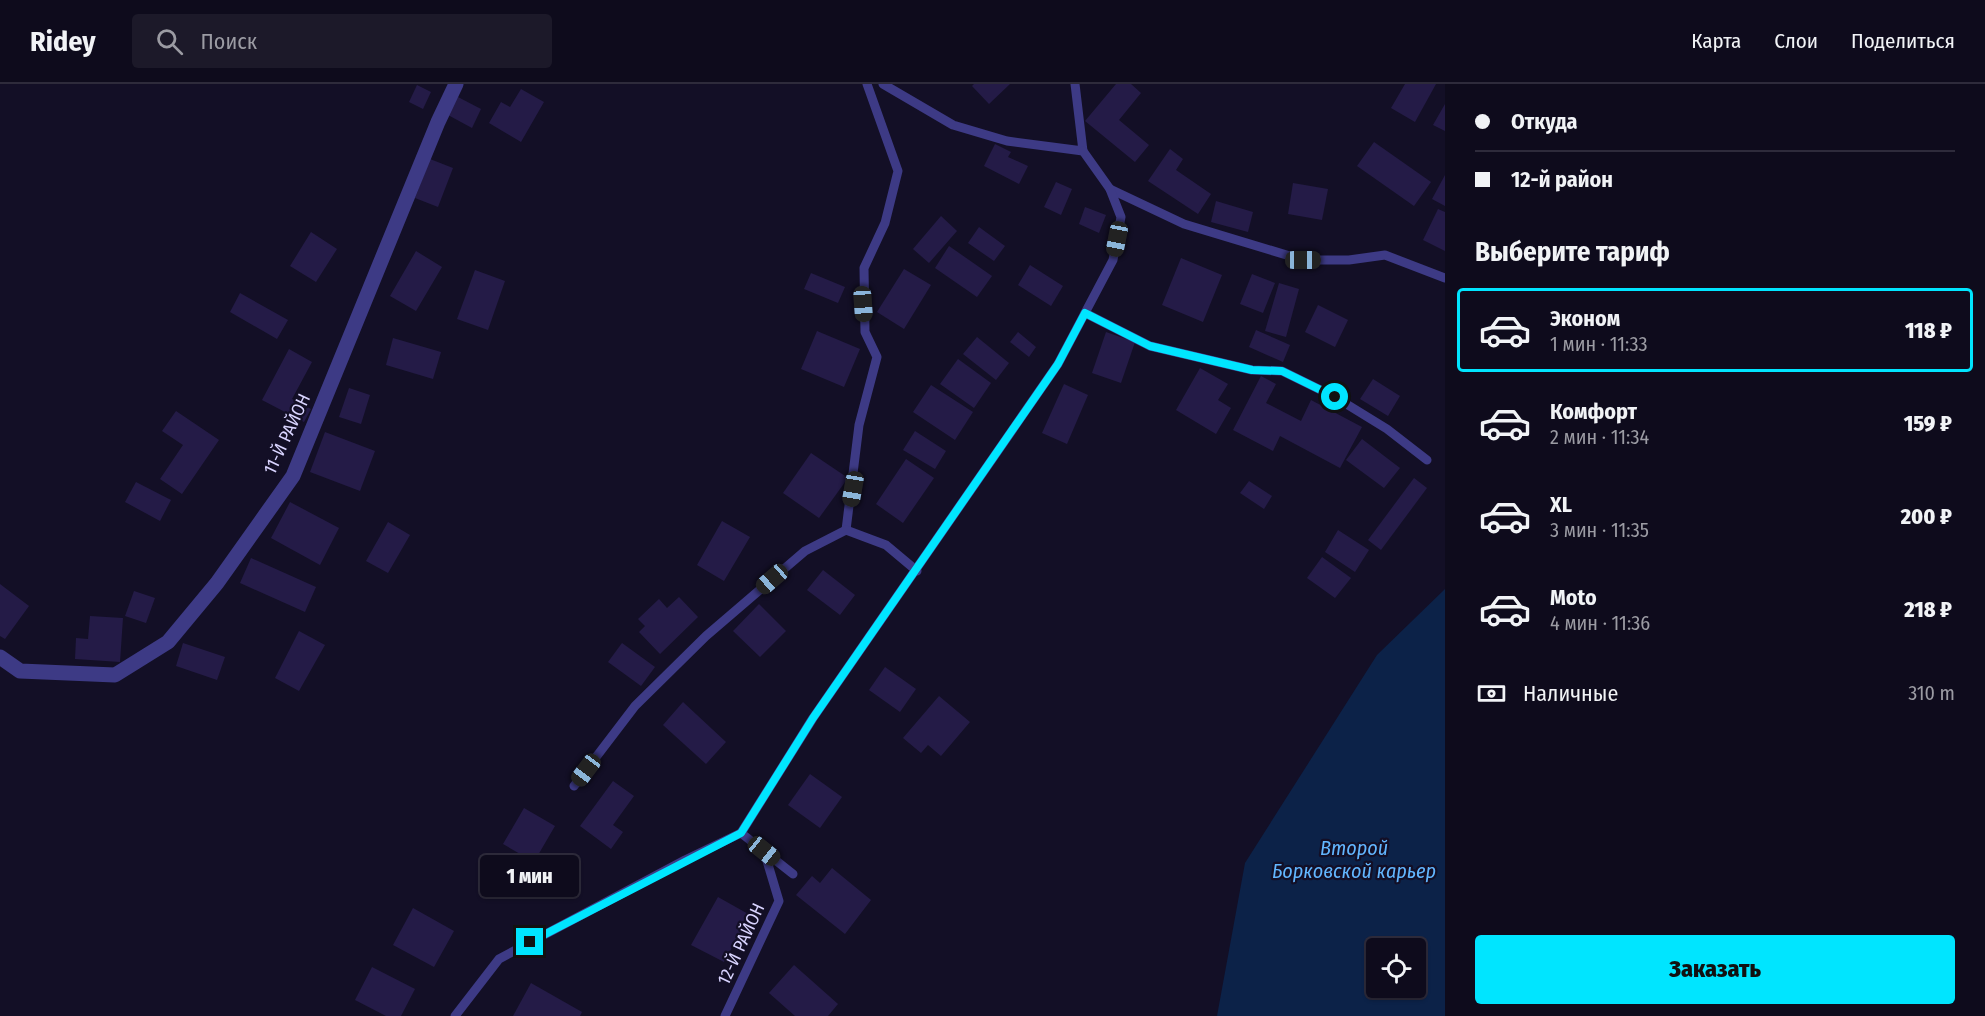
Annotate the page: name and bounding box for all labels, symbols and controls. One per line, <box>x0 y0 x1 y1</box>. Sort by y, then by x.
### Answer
search box <box>132 14 552 68</box>
text: Ridey <box>30 25 96 58</box>
icon: search <box>153 25 186 58</box>
text: Поиск <box>201 28 257 55</box>
text: Карта <box>1691 28 1741 54</box>
text: Слои <box>1774 28 1818 54</box>
text: Поделиться <box>1851 28 1955 54</box>
text: Откуда <box>1511 108 1578 135</box>
text: 12-й район <box>1511 166 1613 193</box>
car <box>1105 220 1129 258</box>
text: Выберите тариф <box>1475 236 1670 268</box>
car <box>1285 251 1321 269</box>
car <box>853 285 873 323</box>
icon: car <box>1478 303 1532 357</box>
text: Эконом <box>1550 305 1620 332</box>
text: 118 ₽ <box>1905 317 1952 344</box>
text: 1 мин · 11:33 <box>1550 332 1647 356</box>
route start <box>1321 383 1348 410</box>
street label: 11-Й РАЙОН <box>259 390 315 478</box>
icon: car <box>1478 396 1532 450</box>
text: Комфорт <box>1550 398 1637 425</box>
text: 159 ₽ <box>1904 410 1952 437</box>
text: 2 мин · 11:34 <box>1550 425 1649 449</box>
car <box>841 470 865 508</box>
icon: car <box>1478 489 1532 543</box>
text: XL <box>1550 491 1572 518</box>
text: 200 ₽ <box>1901 503 1952 530</box>
text: 3 мин · 11:35 <box>1550 518 1649 542</box>
car <box>753 560 791 598</box>
icon: car <box>1478 582 1532 636</box>
text: Moto <box>1550 584 1597 611</box>
text: 218 ₽ <box>1904 596 1952 623</box>
text: 4 мин · 11:36 <box>1550 611 1650 635</box>
icon: cash <box>1475 677 1508 710</box>
text: Наличные <box>1523 680 1618 707</box>
text: 310 m <box>1908 681 1955 705</box>
car <box>568 750 604 790</box>
car <box>744 833 784 869</box>
water label: Второй Борковской карьер <box>1272 836 1436 883</box>
callout: 1 мин <box>480 855 580 897</box>
text: 1 мин <box>506 864 553 888</box>
street label: 12-Й РАЙОН <box>712 900 770 988</box>
route end <box>516 928 543 955</box>
button: Заказать <box>1475 935 1955 1004</box>
map controls <box>1366 938 1426 998</box>
button: locate <box>1366 938 1426 998</box>

